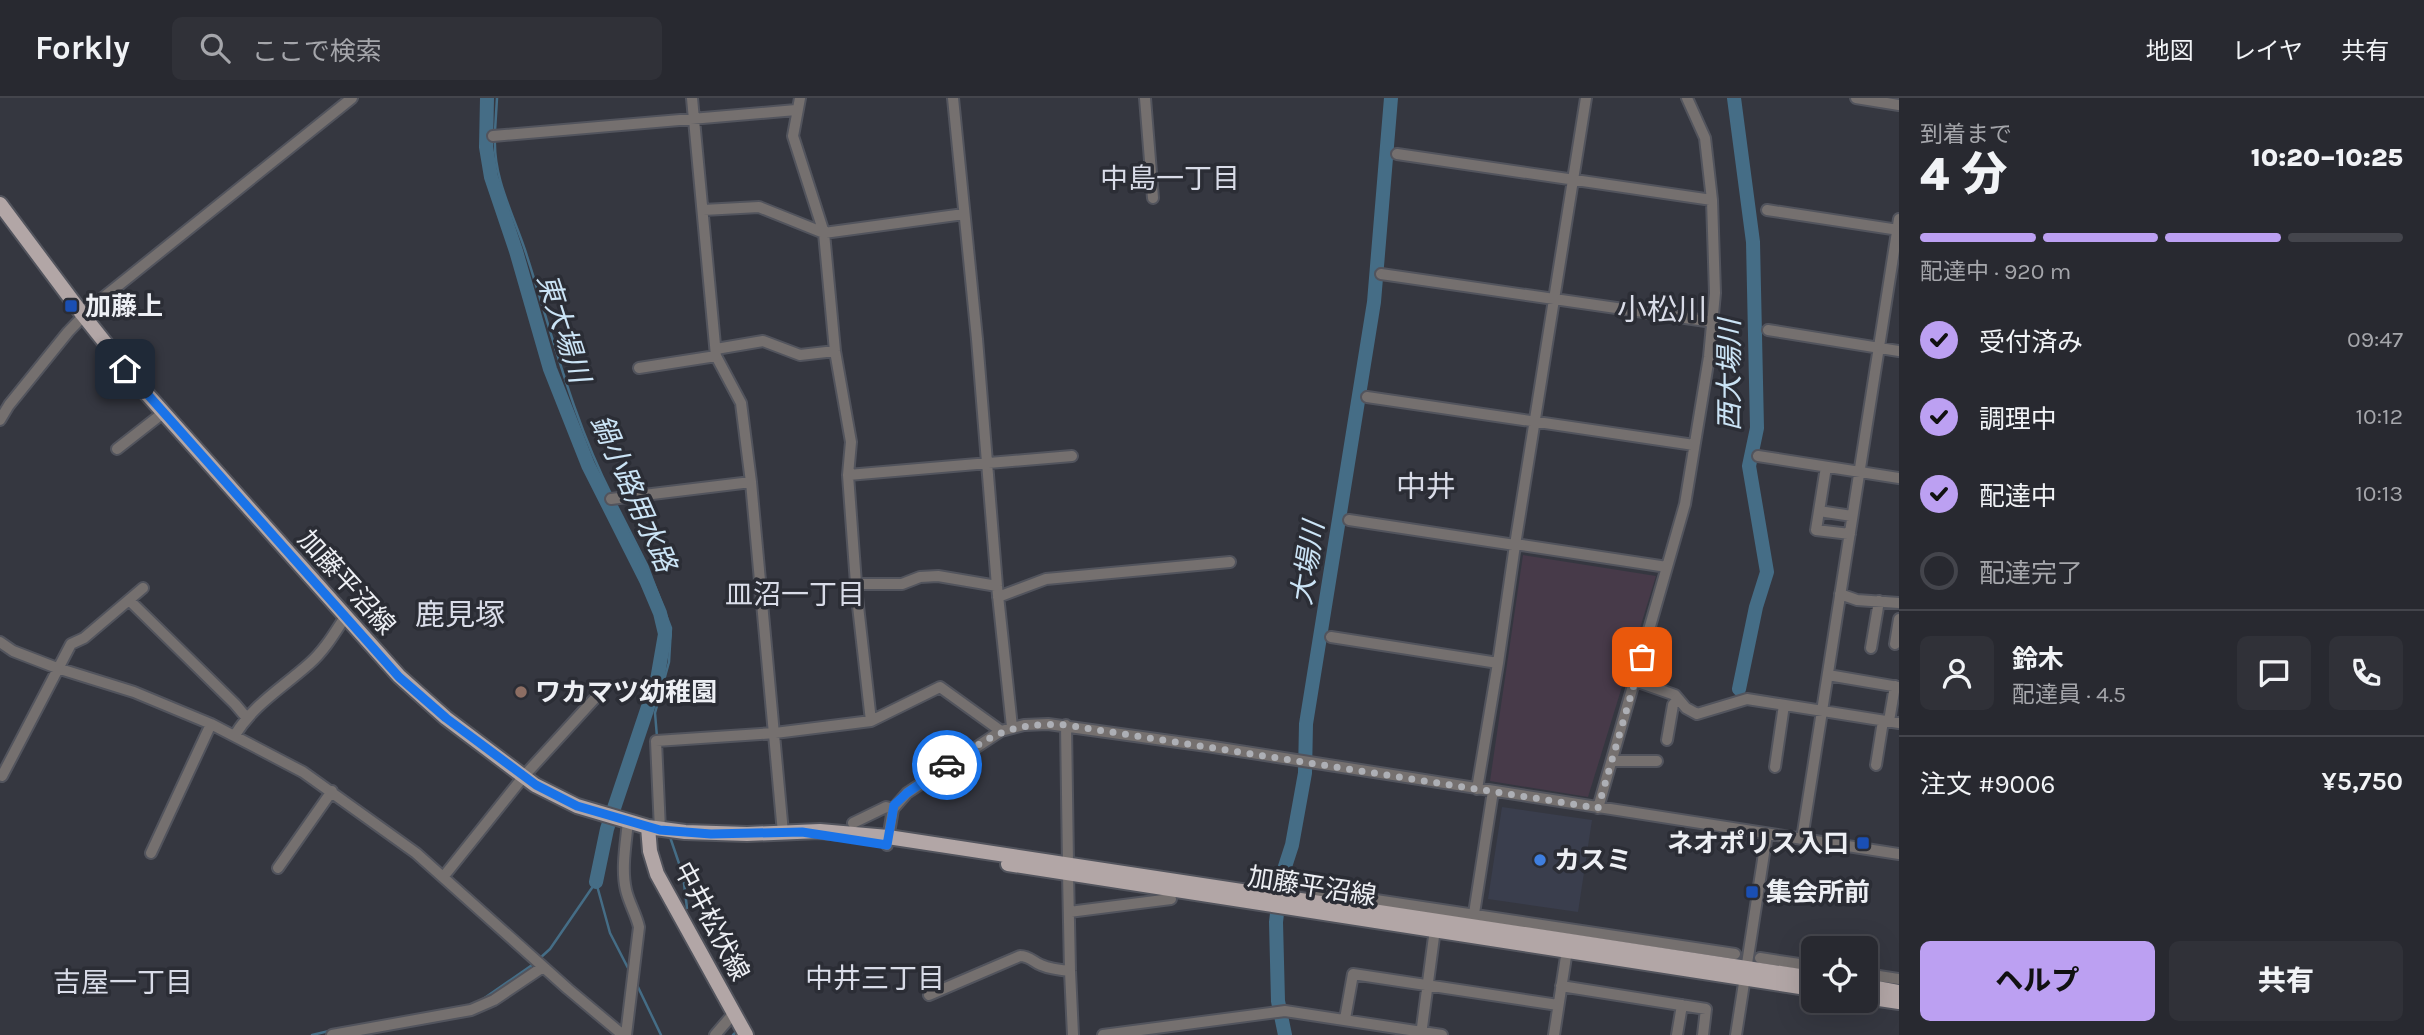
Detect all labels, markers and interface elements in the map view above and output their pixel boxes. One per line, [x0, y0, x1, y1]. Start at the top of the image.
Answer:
search box [172, 17, 662, 80]
text: Forkly [35, 29, 130, 67]
icon: search [196, 29, 234, 67]
text: ここで検索 [252, 36, 382, 67]
text: 地図 [2146, 37, 2194, 65]
text: レイヤ [2232, 37, 2303, 65]
text: 共有 [2341, 37, 2389, 65]
text: 到着まで [1920, 121, 2012, 148]
text: 10:20–10:25 [2251, 142, 2403, 173]
text: 4 分 [1920, 148, 2008, 202]
district label: 中島一丁目 [1100, 162, 1240, 195]
text: 配達中 · 920 m [1920, 258, 2071, 285]
water label: 東大場川 [531, 270, 597, 389]
place label: 加藤上 [85, 291, 163, 322]
district label: 小松川 [1617, 292, 1707, 328]
marker: 加藤上 [63, 298, 79, 314]
water label: 西大場川 [1713, 316, 1746, 431]
icon: check [1920, 321, 1958, 359]
text: 09:47 [2347, 326, 2403, 353]
text: 受付済み [1979, 327, 2083, 358]
pin [95, 339, 155, 399]
icon: home [106, 350, 144, 388]
icon: check [1920, 398, 1958, 436]
text: 10:12 [2356, 403, 2403, 430]
text: 調理中 [1979, 404, 2057, 435]
water label: 鍋小路用水路 [584, 410, 684, 578]
district label: 中井 [1396, 469, 1456, 505]
icon: check [1920, 475, 1958, 513]
text: 10:13 [2355, 480, 2403, 507]
text: 配達中 [1979, 481, 2057, 512]
water label: 大場川 [1285, 516, 1331, 607]
street label: 加藤平沼線 [292, 524, 402, 641]
text: 配達完了 [1979, 558, 2083, 589]
district label: 皿沼一丁目 [725, 578, 865, 611]
district label: 鹿見塚 [415, 597, 505, 633]
pin [1612, 627, 1672, 687]
button: person [1920, 636, 1994, 710]
button: chat [2237, 636, 2311, 710]
button: phone [2329, 636, 2403, 710]
icon: bag [1623, 638, 1661, 676]
text: 鈴木 [2012, 644, 2064, 675]
place label: ワカマツ幼稚園 [535, 677, 717, 708]
text: 配達員 · 4.5 [2012, 681, 2126, 708]
marker: ワカマツ幼稚園 [513, 684, 529, 700]
courier [912, 730, 982, 800]
icon: car [928, 746, 966, 784]
text: ¥5,750 [2322, 766, 2403, 797]
text: 注文 #9006 [1920, 769, 2055, 800]
place label: ネオポリス入口 [1667, 828, 1849, 859]
marker: ネオポリス入口 [1855, 835, 1871, 851]
place label: カスミ [1554, 845, 1632, 876]
marker: カスミ [1532, 852, 1548, 868]
street label: 中井松伏線 [667, 857, 756, 986]
street label: 加藤平沼線 [1245, 861, 1379, 912]
place label: 集会所前 [1766, 877, 1870, 908]
marker: 集会所前 [1744, 884, 1760, 900]
map controls [1801, 936, 1878, 1013]
button: locate [1801, 936, 1878, 1013]
button: ヘルプ [1920, 941, 2155, 1021]
button: 共有 [2169, 941, 2403, 1021]
district label: 中井三丁目 [805, 962, 945, 995]
district label: 吉屋一丁目 [53, 966, 193, 999]

